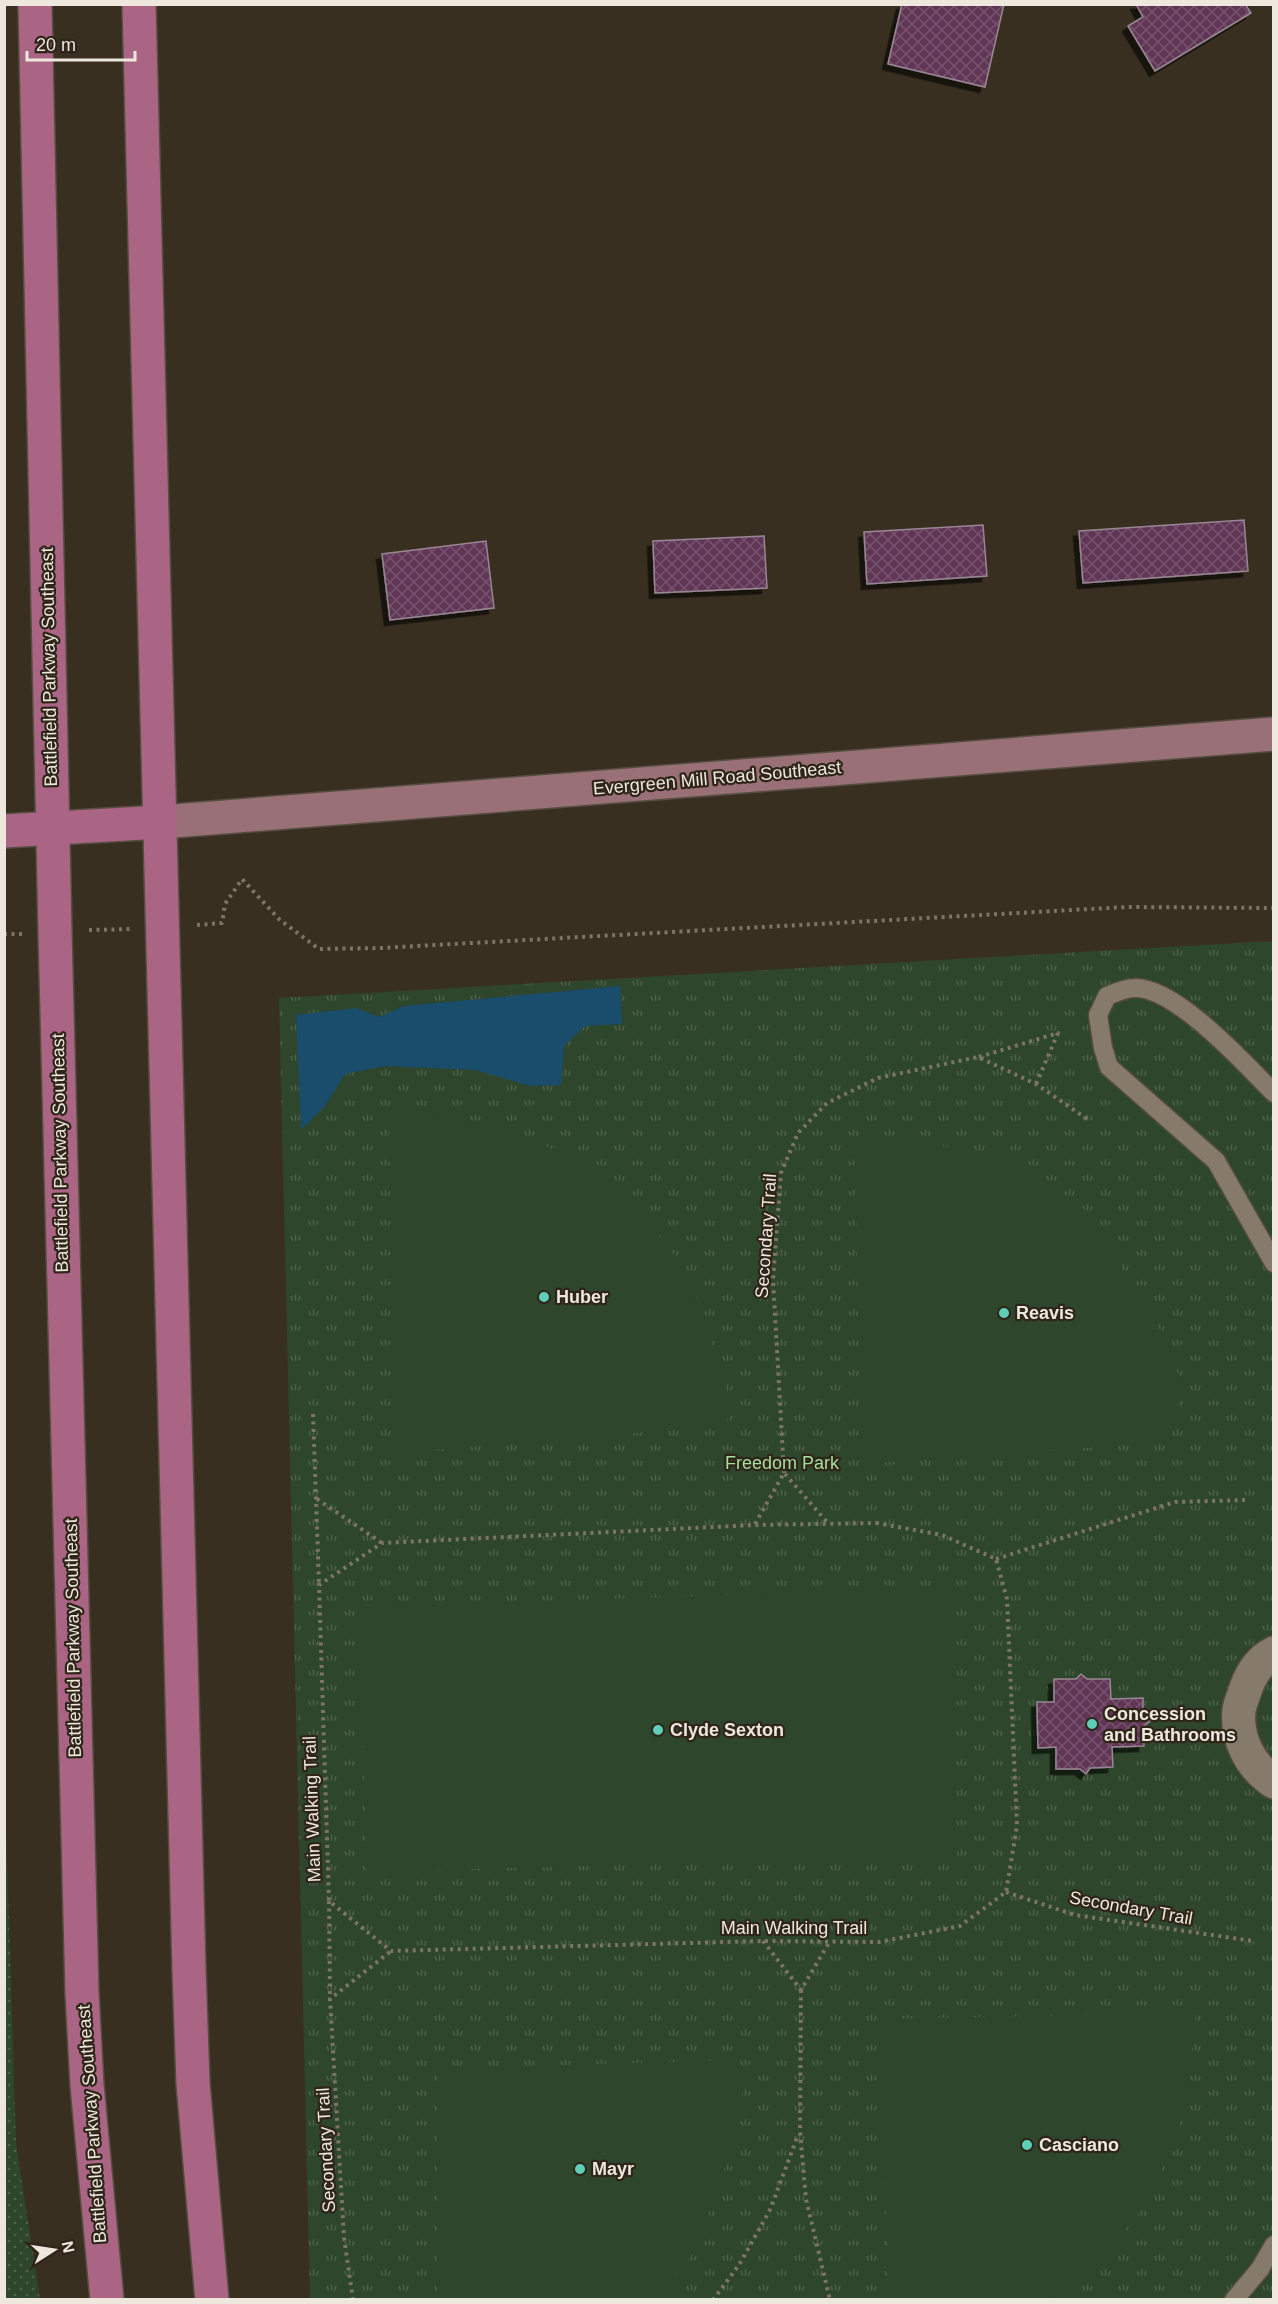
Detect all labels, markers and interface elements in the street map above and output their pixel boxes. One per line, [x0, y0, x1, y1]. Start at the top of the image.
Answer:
scale bar [27, 24, 135, 62]
text: 20 m [36, 35, 76, 55]
street label: Battlefield Parkway Southeast [37, 547, 61, 787]
street label: Evergreen Mill Road Southeast [592, 757, 842, 799]
street label: Battlefield Parkway Southeast [48, 1033, 72, 1273]
street label: Secondary Trail [752, 1173, 780, 1299]
place label: Huber [556, 1287, 608, 1307]
marker: Huber [537, 1290, 551, 1304]
place label: Reavis [1016, 1303, 1074, 1323]
marker: Reavis [997, 1306, 1011, 1320]
park label: Freedom Park [725, 1453, 840, 1473]
street label: Battlefield Parkway Southeast [61, 1518, 85, 1758]
place label: Concession and Bathrooms [1104, 1704, 1236, 1745]
marker: Concession and Bathrooms [1085, 1717, 1099, 1731]
place label: Clyde Sexton [670, 1720, 784, 1740]
marker: Clyde Sexton [651, 1723, 665, 1737]
street label: Main Walking Trail [299, 1736, 325, 1882]
street label: Secondary Trail [1068, 1887, 1194, 1929]
street label: Main Walking Trail [721, 1918, 867, 1938]
street label: Battlefield Parkway Southeast [74, 2004, 110, 2244]
street label: Secondary Trail [313, 2087, 339, 2213]
place label: Casciano [1039, 2135, 1119, 2155]
marker: Casciano [1020, 2138, 1034, 2152]
place label: Mayr [592, 2159, 634, 2179]
marker: Mayr [573, 2162, 587, 2176]
north arrow [24, 2220, 84, 2280]
text: N [59, 2240, 78, 2254]

